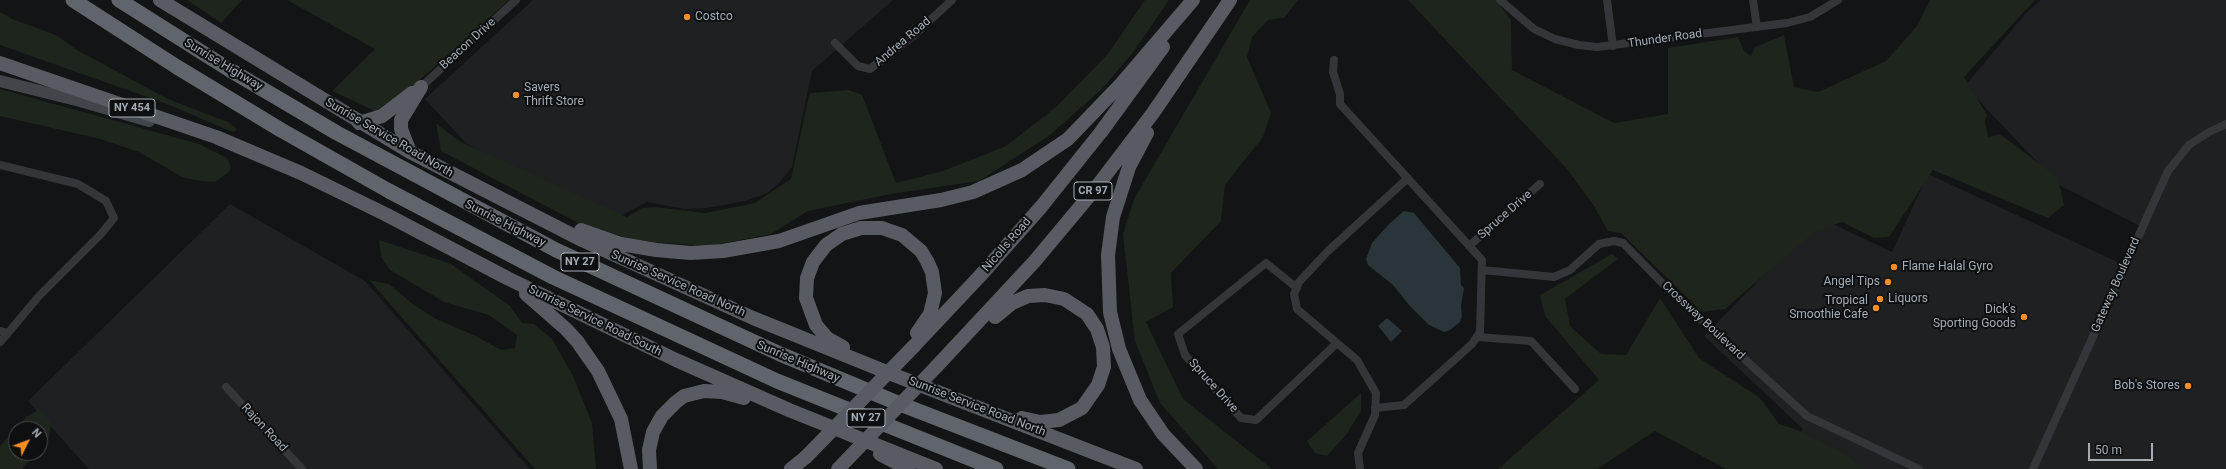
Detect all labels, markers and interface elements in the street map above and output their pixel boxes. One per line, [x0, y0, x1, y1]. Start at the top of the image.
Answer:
place label: Costco [695, 10, 733, 24]
marker: Costco [682, 12, 692, 22]
street label: Andrea Road [872, 14, 934, 70]
street label: Beacon Drive [437, 15, 499, 73]
street label: Thunder Road [1627, 27, 1703, 51]
street label: Sunrise Highway [181, 36, 265, 94]
place label: Savers Thrift Store [524, 81, 584, 109]
marker: Savers Thrift Store [511, 90, 521, 100]
street label: Sunrise Service Road North [322, 95, 456, 181]
road number: NY 454 [109, 99, 155, 117]
road number: CR 97 [1074, 182, 1112, 200]
street label: Spruce Drive [1475, 188, 1535, 242]
street label: Sunrise Highway [462, 197, 548, 251]
street label: Nicolls Road [980, 215, 1034, 275]
street label: Gateway Boulevard [2089, 235, 2143, 335]
street label: Sunrise Service Road North [609, 248, 747, 320]
road number: NY 27 [561, 253, 599, 271]
place label: Flame Halal Gyro [1902, 260, 1993, 274]
marker: Flame Halal Gyro [1889, 262, 1899, 272]
place label: Angel Tips [1824, 275, 1880, 289]
marker: Angel Tips [1883, 277, 1893, 287]
street label: Crossway Boulevard [1659, 279, 1747, 363]
street label: Sunrise Service Road South [526, 282, 664, 360]
place label: Liquors [1888, 292, 1928, 306]
place label: Tropical Smoothie Cafe [1789, 294, 1868, 322]
marker: Liquors [1875, 294, 1885, 304]
marker: Tropical Smoothie Cafe [1871, 303, 1881, 313]
place label: Dick's Sporting Goods [1933, 303, 2016, 331]
marker: Dick's Sporting Goods [2019, 312, 2029, 322]
street label: Sunrise Highway [754, 338, 842, 386]
street label: Spruce Drive [1185, 356, 1241, 416]
street label: Sunrise Service Road North [906, 374, 1048, 440]
place label: Bob's Stores [2114, 379, 2180, 393]
marker: Bob's Stores [2183, 381, 2193, 391]
street label: Rajon Road [238, 401, 290, 455]
road number: NY 27 [847, 409, 885, 427]
north arrow [8, 421, 48, 461]
text: N [29, 426, 44, 441]
scale bar [2090, 435, 2155, 461]
text: 50 m [2095, 443, 2122, 457]

